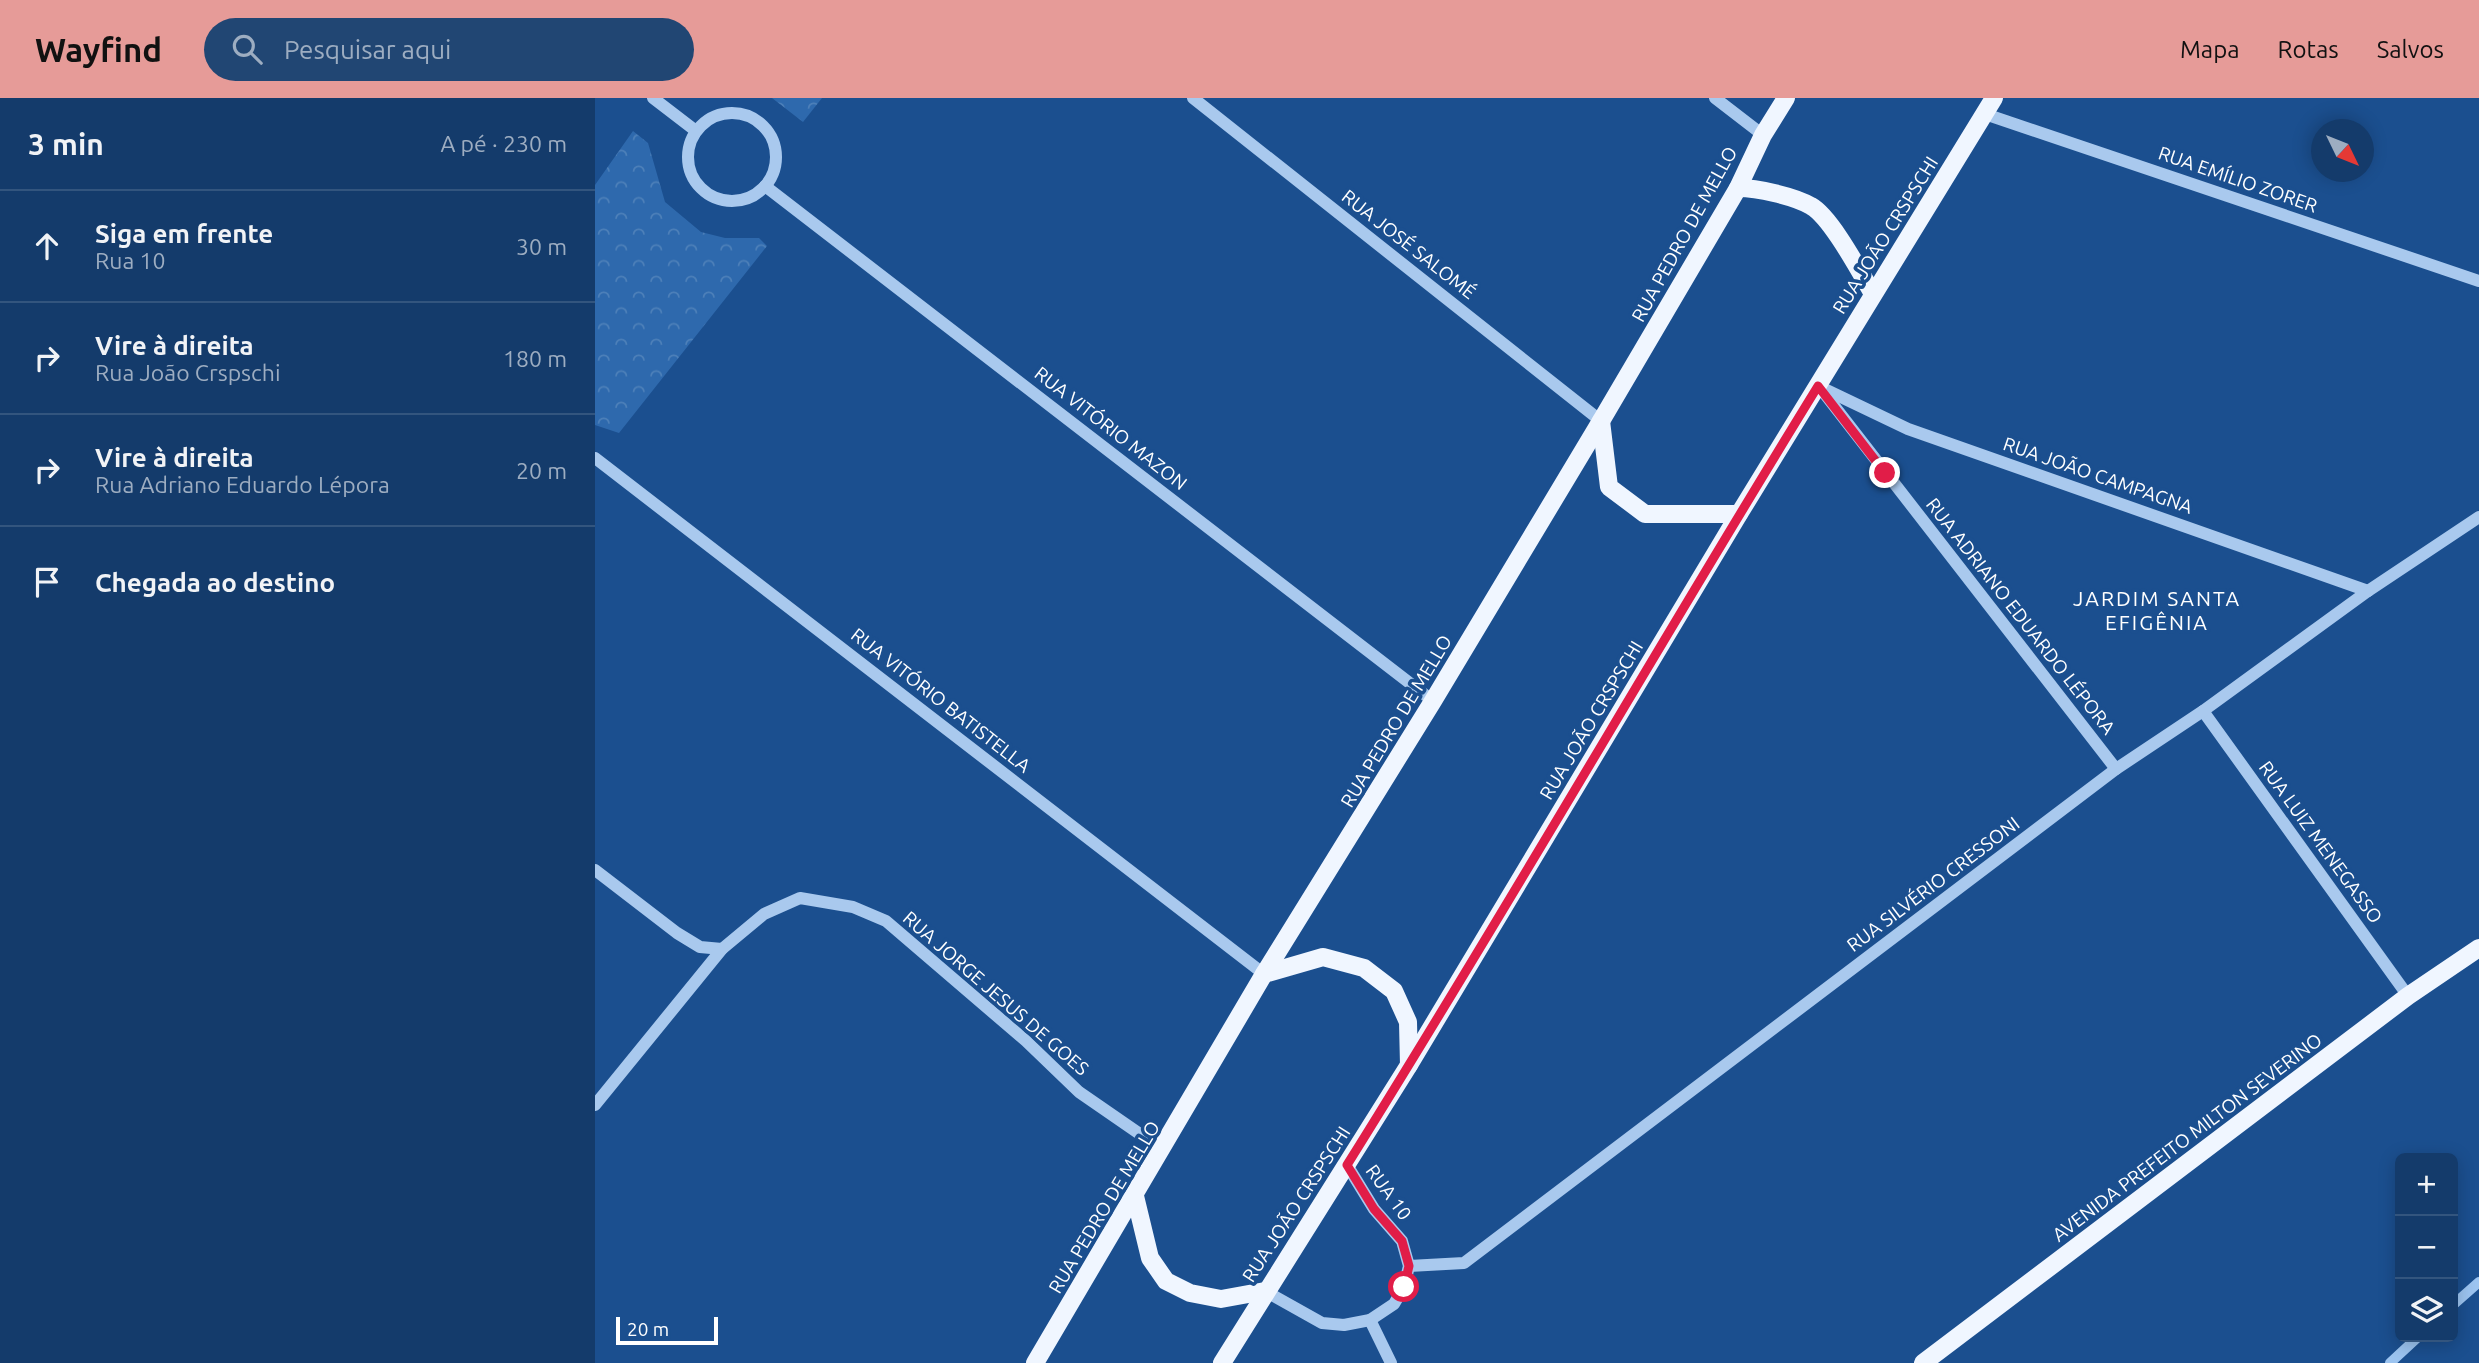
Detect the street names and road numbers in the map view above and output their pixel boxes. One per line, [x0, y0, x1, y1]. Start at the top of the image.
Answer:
street label: RUA EMÍLIO ZORER [2156, 141, 2321, 217]
street label: RUA PEDRO DE MELLO [1627, 143, 1741, 325]
street label: RUA JOÃO CRSPSCHI [1828, 152, 1942, 318]
street label: RUA JOSÉ SALOMÉ [1338, 185, 1480, 303]
street label: RUA VITÓRIO MAZON [1030, 362, 1192, 494]
street label: RUA JOÃO CAMPAGNA [2000, 432, 2196, 518]
street label: RUA ADRIANO EDUARDO LÉPORA [1922, 493, 2121, 739]
street label: RUA VITÓRIO BATISTELLA [847, 623, 1035, 777]
street label: RUA PEDRO DE MELLO [1336, 631, 1456, 811]
street label: RUA JOÃO CRSPSCHI [1535, 637, 1647, 803]
street label: RUA LUIZ MENEGASSO [2255, 757, 2387, 927]
street label: RUA SILVÉRIO CRESSONI [1842, 812, 2024, 956]
street label: RUA JORGE JESUS DE GOES [899, 906, 1093, 1080]
street label: AVENIDA PREFEITO MILTON SEVERINO [2048, 1028, 2326, 1246]
street label: RUA PEDRO DE MELLO [1044, 1117, 1164, 1297]
street label: RUA JOÃO CRSPSCHI [1237, 1122, 1355, 1286]
street label: RUA 10 [1362, 1160, 1416, 1224]

